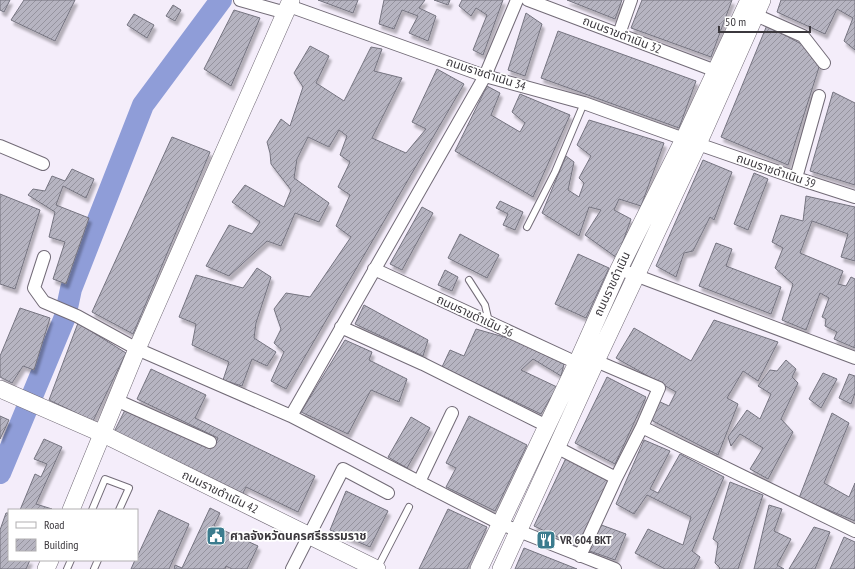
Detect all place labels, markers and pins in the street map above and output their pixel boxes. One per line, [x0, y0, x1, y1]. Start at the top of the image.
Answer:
public building icon: ศาลจังหวัดนครศรีธรรมราช [205, 525, 227, 547]
place label: ศาลจังหวัดนครศรีธรรมราช [230, 528, 366, 543]
restaurant icon: VR 604 BKT [535, 529, 557, 551]
place label: VR 604 BKT [559, 532, 612, 547]

